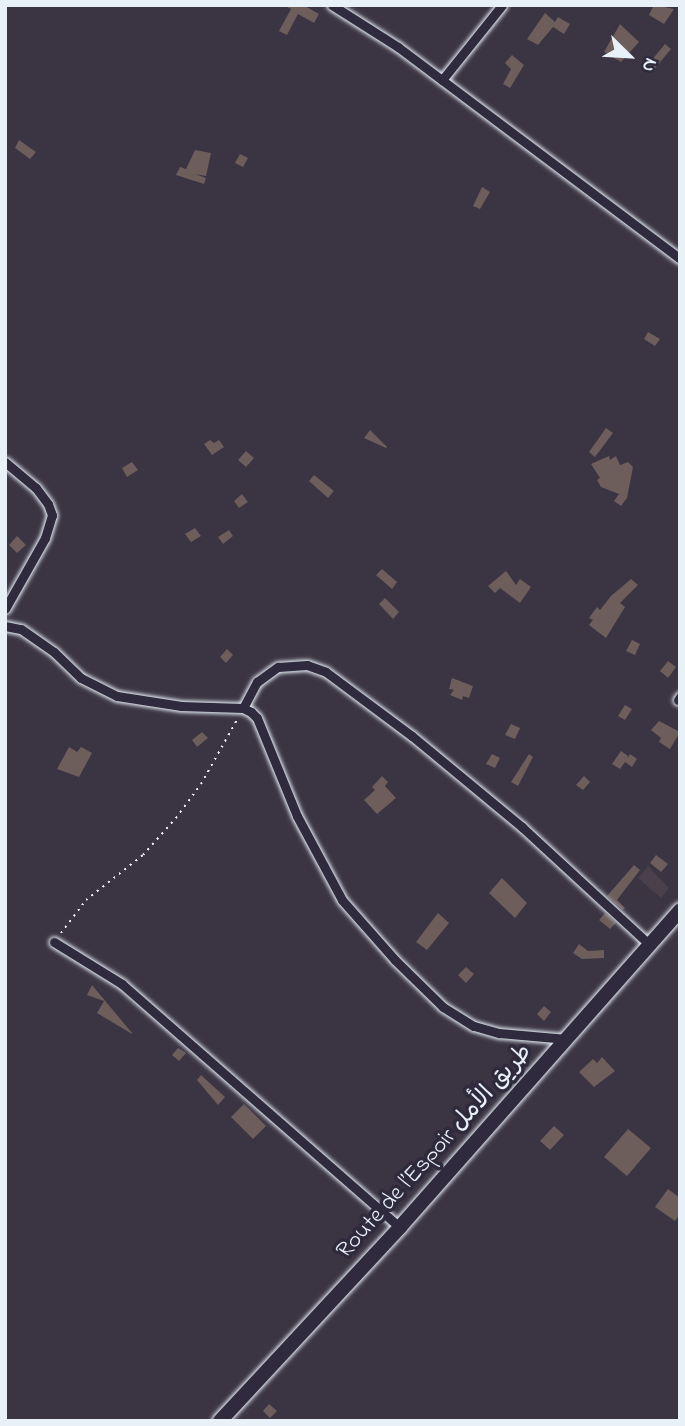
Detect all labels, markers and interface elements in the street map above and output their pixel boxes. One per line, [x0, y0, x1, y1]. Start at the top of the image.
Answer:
north arrow [594, 21, 664, 91]
text: N [634, 53, 664, 76]
street label: Route de l’Espoir طريق الأمل [331, 1039, 539, 1265]

